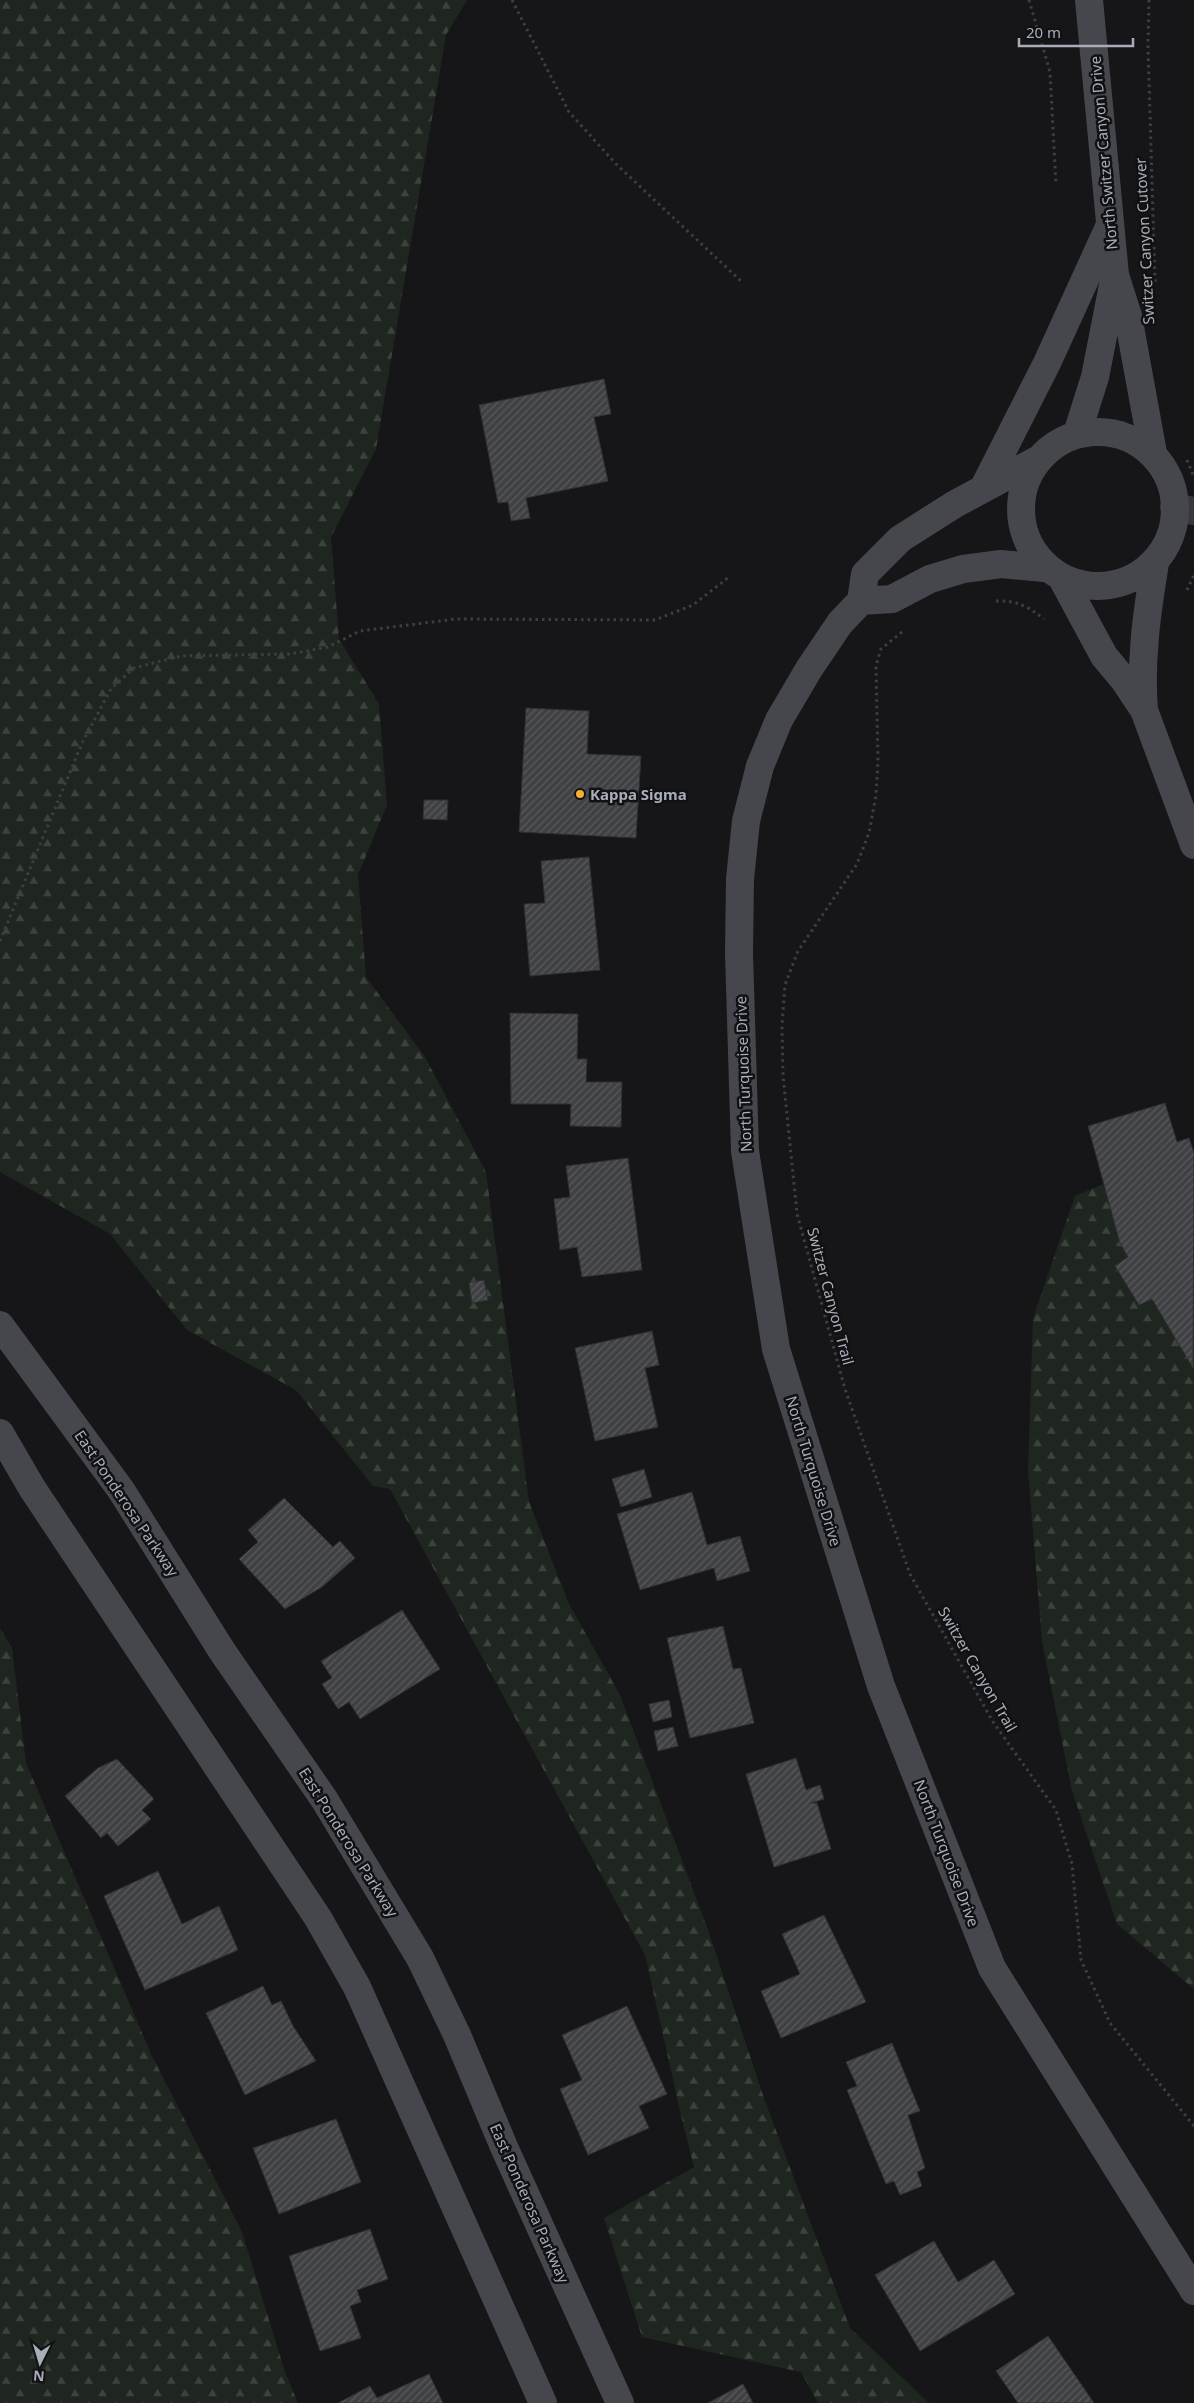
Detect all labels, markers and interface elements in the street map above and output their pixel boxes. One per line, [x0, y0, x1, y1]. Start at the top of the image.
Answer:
scale bar [1019, 15, 1133, 47]
text: 20 m [1026, 22, 1061, 42]
street label: North Switzer Canyon Drive [1085, 55, 1121, 251]
street label: Switzer Canyon Cutover [1130, 157, 1158, 325]
place label: Kappa Sigma [590, 784, 687, 804]
marker: Kappa Sigma [574, 788, 586, 800]
street label: North Turquoise Drive [730, 996, 756, 1152]
street label: Switzer Canyon Trail [803, 1225, 859, 1367]
street label: North Turquoise Drive [782, 1393, 846, 1549]
street label: East Ponderosa Parkway [71, 1426, 184, 1580]
street label: Switzer Canyon Trail [934, 1603, 1022, 1735]
street label: East Ponderosa Parkway [295, 1764, 403, 1921]
street label: North Turquoise Drive [910, 1777, 984, 1929]
street label: East Ponderosa Parkway [486, 2120, 574, 2286]
north arrow [15, 2338, 65, 2388]
text: N [32, 2366, 45, 2386]

